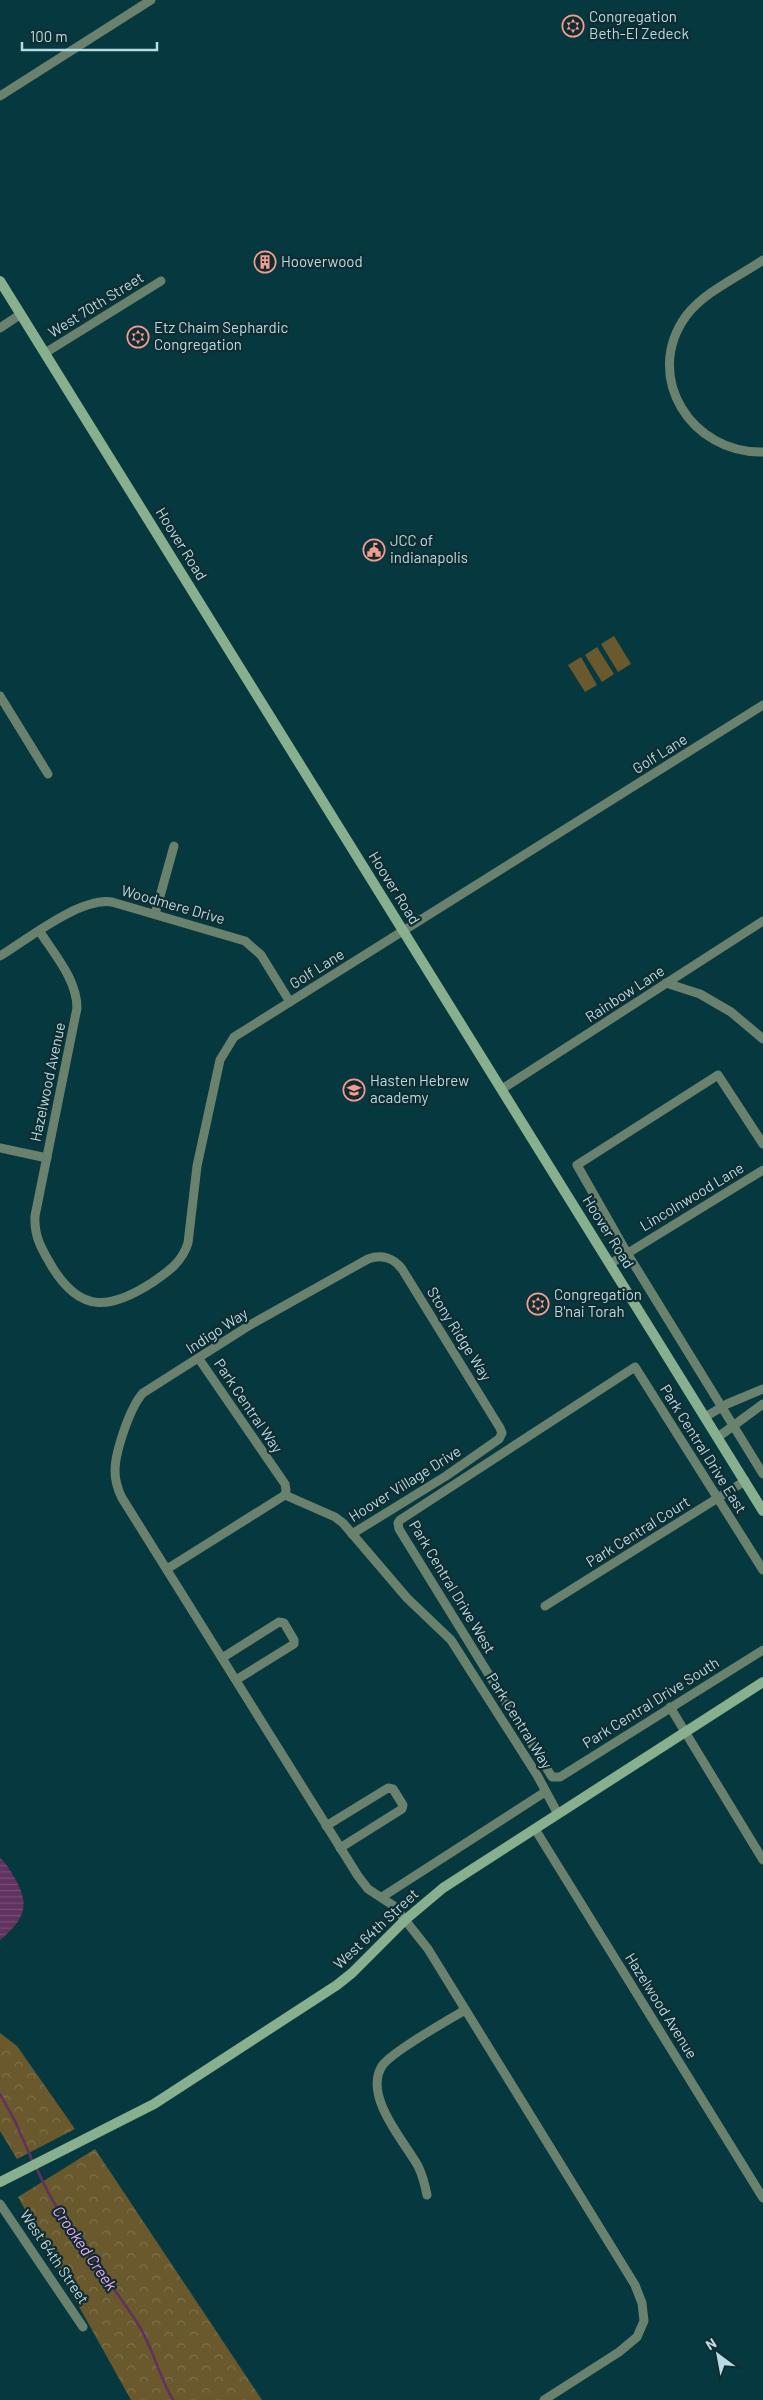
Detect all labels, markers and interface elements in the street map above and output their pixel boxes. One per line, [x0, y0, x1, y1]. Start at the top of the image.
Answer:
place label: Congregation Beth-El Zedeck [589, 7, 689, 42]
synagogue icon: Congregation Beth-El Zedeck [561, 14, 585, 38]
scale bar [22, 20, 158, 52]
text: 100 m [30, 27, 68, 45]
building icon: Hooverwood [253, 250, 277, 274]
place label: Hooverwood [281, 252, 363, 270]
street label: West 70th Street [44, 268, 146, 341]
place label: Etz Chaim Sephardic Congregation [154, 318, 288, 353]
synagogue icon: Etz Chaim Sephardic Congregation [126, 325, 150, 349]
street label: Hoover Road [152, 504, 211, 583]
place label: JCC of indianapolis [390, 531, 468, 566]
public building icon: JCC of indianapolis [362, 538, 386, 562]
street label: Golf Lane [629, 729, 690, 777]
street label: Hoover Road [365, 848, 424, 927]
street label: Woodmere Drive [119, 881, 227, 927]
street label: Golf Lane [286, 944, 347, 992]
street label: Rainbow Lane [582, 961, 667, 1025]
street label: Hazelwood Avenue [26, 1021, 68, 1143]
place label: Hasten Hebrew academy [370, 1071, 469, 1106]
school or university icon: Hasten Hebrew academy [342, 1078, 366, 1102]
street label: Lincolnwood Lane [636, 1158, 747, 1234]
street label: Hoover Road [579, 1192, 638, 1271]
street label: Stony Ridge Way [424, 1283, 496, 1384]
place label: Congregation B'nai Torah [554, 1285, 642, 1320]
synagogue icon: Congregation B'nai Torah [526, 1292, 550, 1316]
street label: Indigo Way [182, 1304, 251, 1357]
street label: Park Central Way [211, 1355, 287, 1456]
street label: Park Central Drive East [657, 1381, 751, 1516]
street label: Hoover Village Drive [345, 1441, 464, 1525]
street label: Park Central Court [582, 1492, 693, 1570]
street label: Park Central Drive West [406, 1517, 500, 1656]
street label: Park Central Drive South [579, 1653, 722, 1752]
street label: Park Central Way [483, 1669, 557, 1772]
street label: West 64th Street [329, 1884, 421, 1972]
street label: Hazelwood Avenue [622, 1949, 702, 2062]
water label: Crooked Creek [49, 2202, 122, 2294]
street label: West 64th Street [17, 2206, 93, 2307]
north arrow [693, 2330, 743, 2380]
text: N [702, 2334, 719, 2353]

